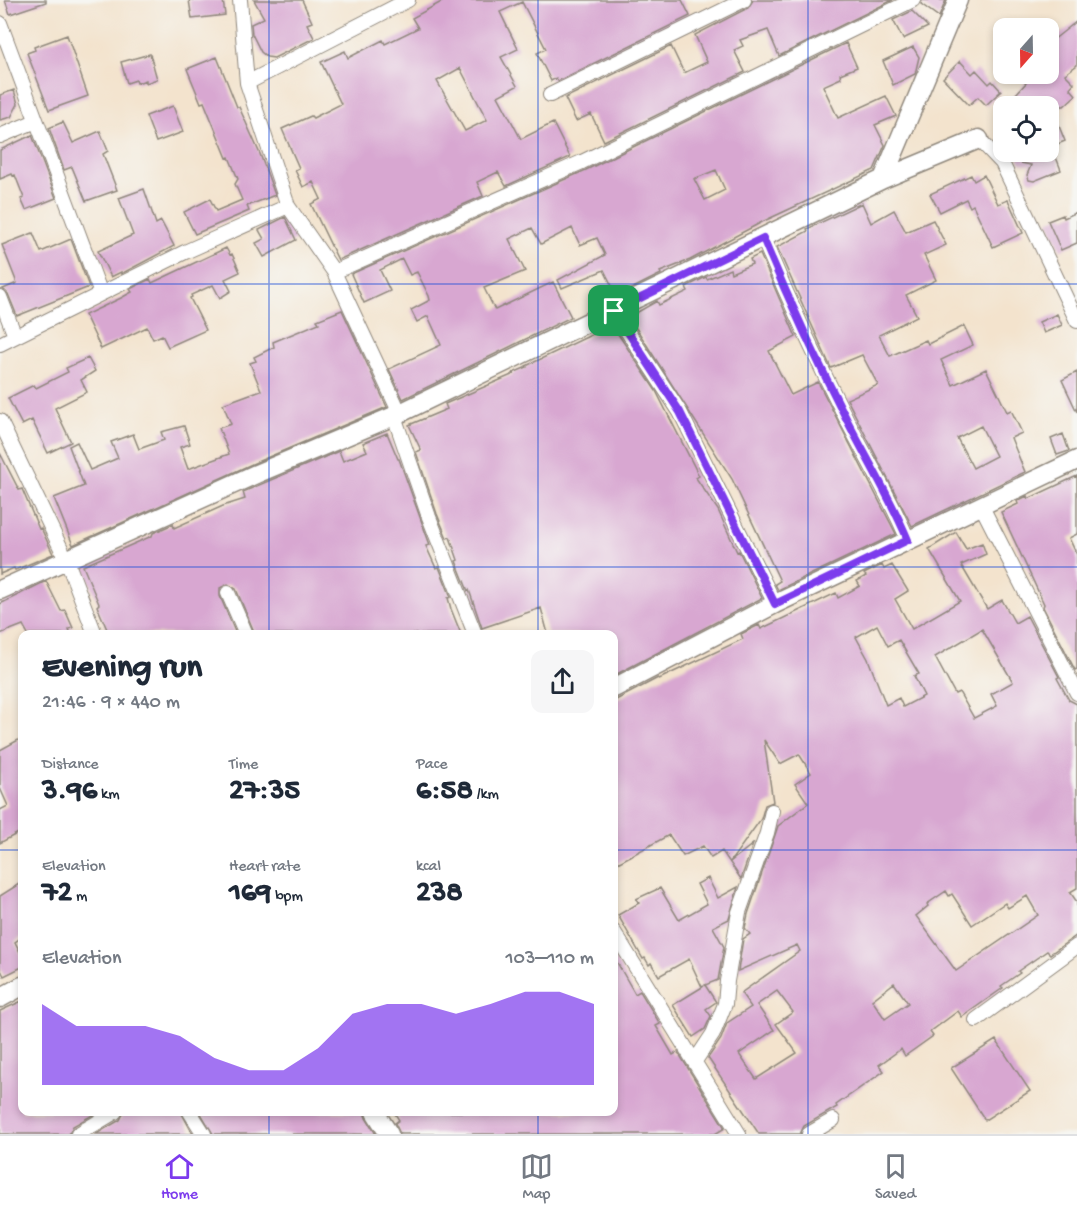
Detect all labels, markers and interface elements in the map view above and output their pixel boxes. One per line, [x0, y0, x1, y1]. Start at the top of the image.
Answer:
north arrow [993, 18, 1059, 84]
map controls [993, 18, 1059, 162]
button: locate [993, 96, 1059, 162]
pin [588, 285, 639, 336]
icon: arrive [597, 294, 630, 327]
text: Evening run [42, 650, 202, 688]
button: share [531, 650, 594, 713]
text: 21:46 · 9 × 440 m [42, 692, 180, 715]
text: Distance [42, 756, 99, 775]
text: Time [229, 756, 258, 775]
text: Pace [416, 756, 447, 775]
text: 3.96 [42, 775, 97, 810]
text: 27:35 [229, 775, 300, 810]
text: 6:58 [416, 775, 473, 810]
text: km [97, 786, 120, 805]
text: /km [473, 786, 499, 805]
text: Elevation [42, 858, 106, 877]
text: Heart rate [229, 858, 301, 877]
text: kcal [416, 858, 441, 877]
text: 72 [42, 877, 72, 912]
text: 169 [229, 877, 271, 912]
text: 238 [416, 877, 463, 912]
text: m [72, 888, 87, 907]
text: bpm [271, 888, 303, 907]
text: Elevation [42, 948, 122, 971]
text: 103–110 m [505, 948, 594, 971]
tab: Home [161, 1150, 198, 1205]
tab: Map [520, 1150, 553, 1205]
tab: Saved [875, 1150, 916, 1205]

